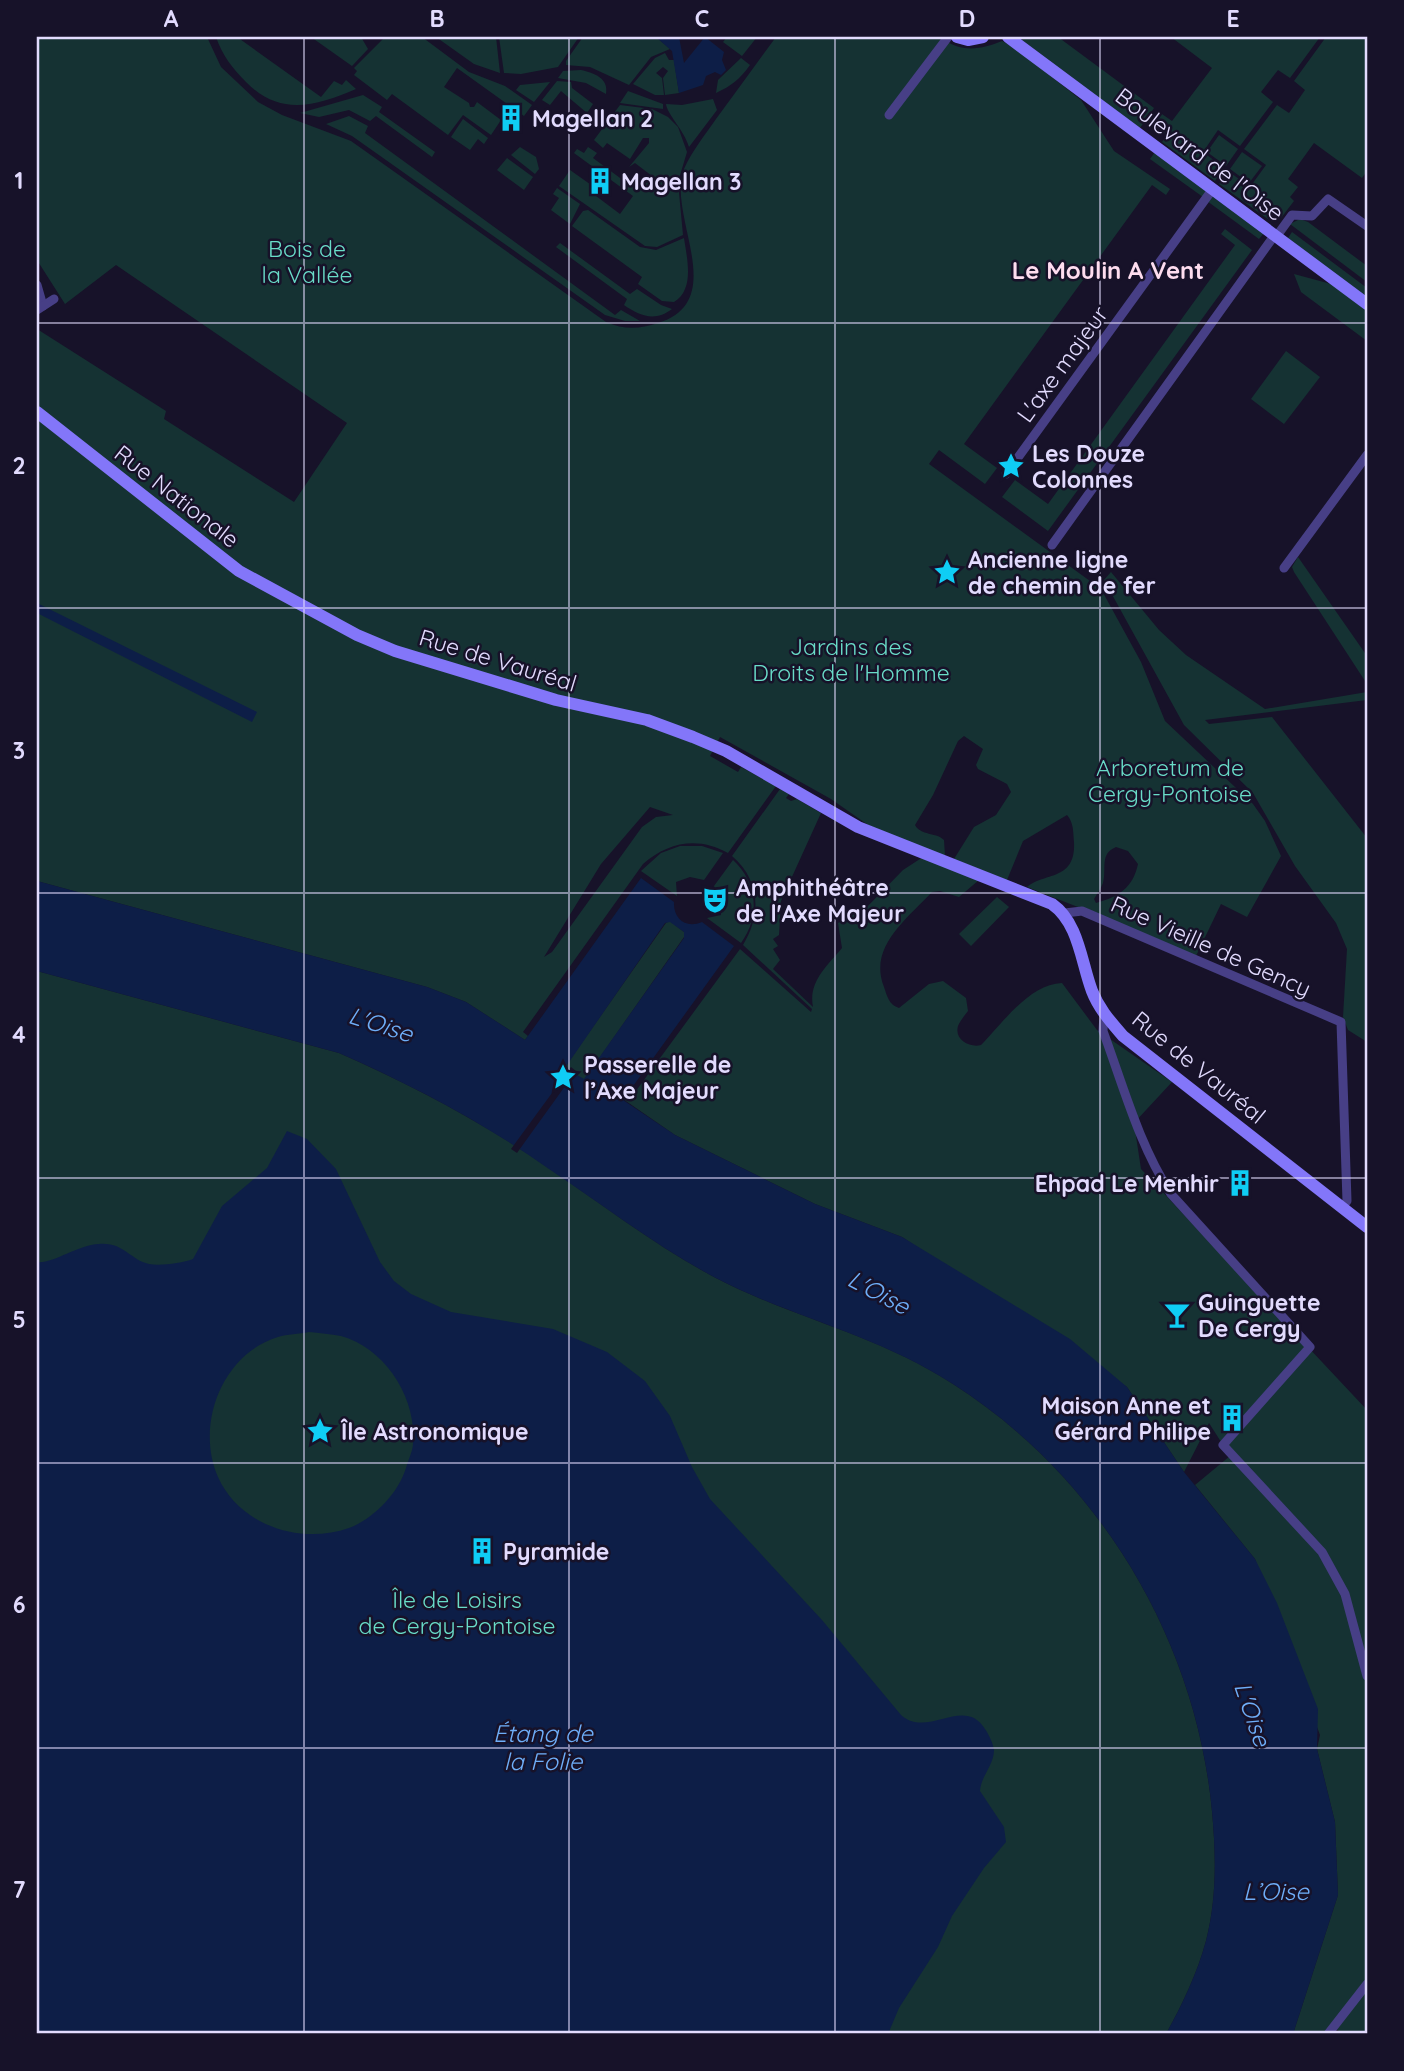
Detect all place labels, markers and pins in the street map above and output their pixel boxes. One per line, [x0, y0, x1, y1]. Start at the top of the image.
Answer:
building icon: Magellan 2 [496, 103, 526, 133]
place label: Magellan 2 [532, 104, 653, 133]
building icon: Magellan 3 [585, 166, 615, 196]
place label: Magellan 3 [621, 167, 741, 196]
place label: Les Douze Colonnes [1032, 439, 1145, 494]
place icon: Les Douze Colonnes [996, 451, 1026, 481]
place label: Ancienne ligne de chemin de fer [968, 545, 1156, 600]
place icon: Ancienne ligne de chemin de fer [932, 557, 962, 587]
place label: Amphithéâtre de l'Axe Majeur [736, 873, 904, 928]
theatre icon: Amphithéâtre de l'Axe Majeur [700, 885, 730, 915]
place label: Passerelle de l’Axe Majeur [584, 1050, 731, 1105]
place icon: Passerelle de l’Axe Majeur [548, 1062, 578, 1092]
building icon: Ehpad Le Menhir [1225, 1168, 1255, 1198]
place label: Ehpad Le Menhir [1035, 1169, 1219, 1198]
place label: Guinguette De Cergy [1198, 1288, 1320, 1343]
bar icon: Guinguette De Cergy [1162, 1300, 1192, 1330]
place label: Maison Anne et Gérard Philipe [1042, 1391, 1211, 1446]
building icon: Maison Anne et Gérard Philipe [1217, 1403, 1247, 1433]
place icon: Île Astronomique [305, 1416, 335, 1446]
place label: Île Astronomique [340, 1417, 529, 1446]
building icon: Pyramide [467, 1536, 497, 1566]
place label: Pyramide [503, 1537, 609, 1566]

